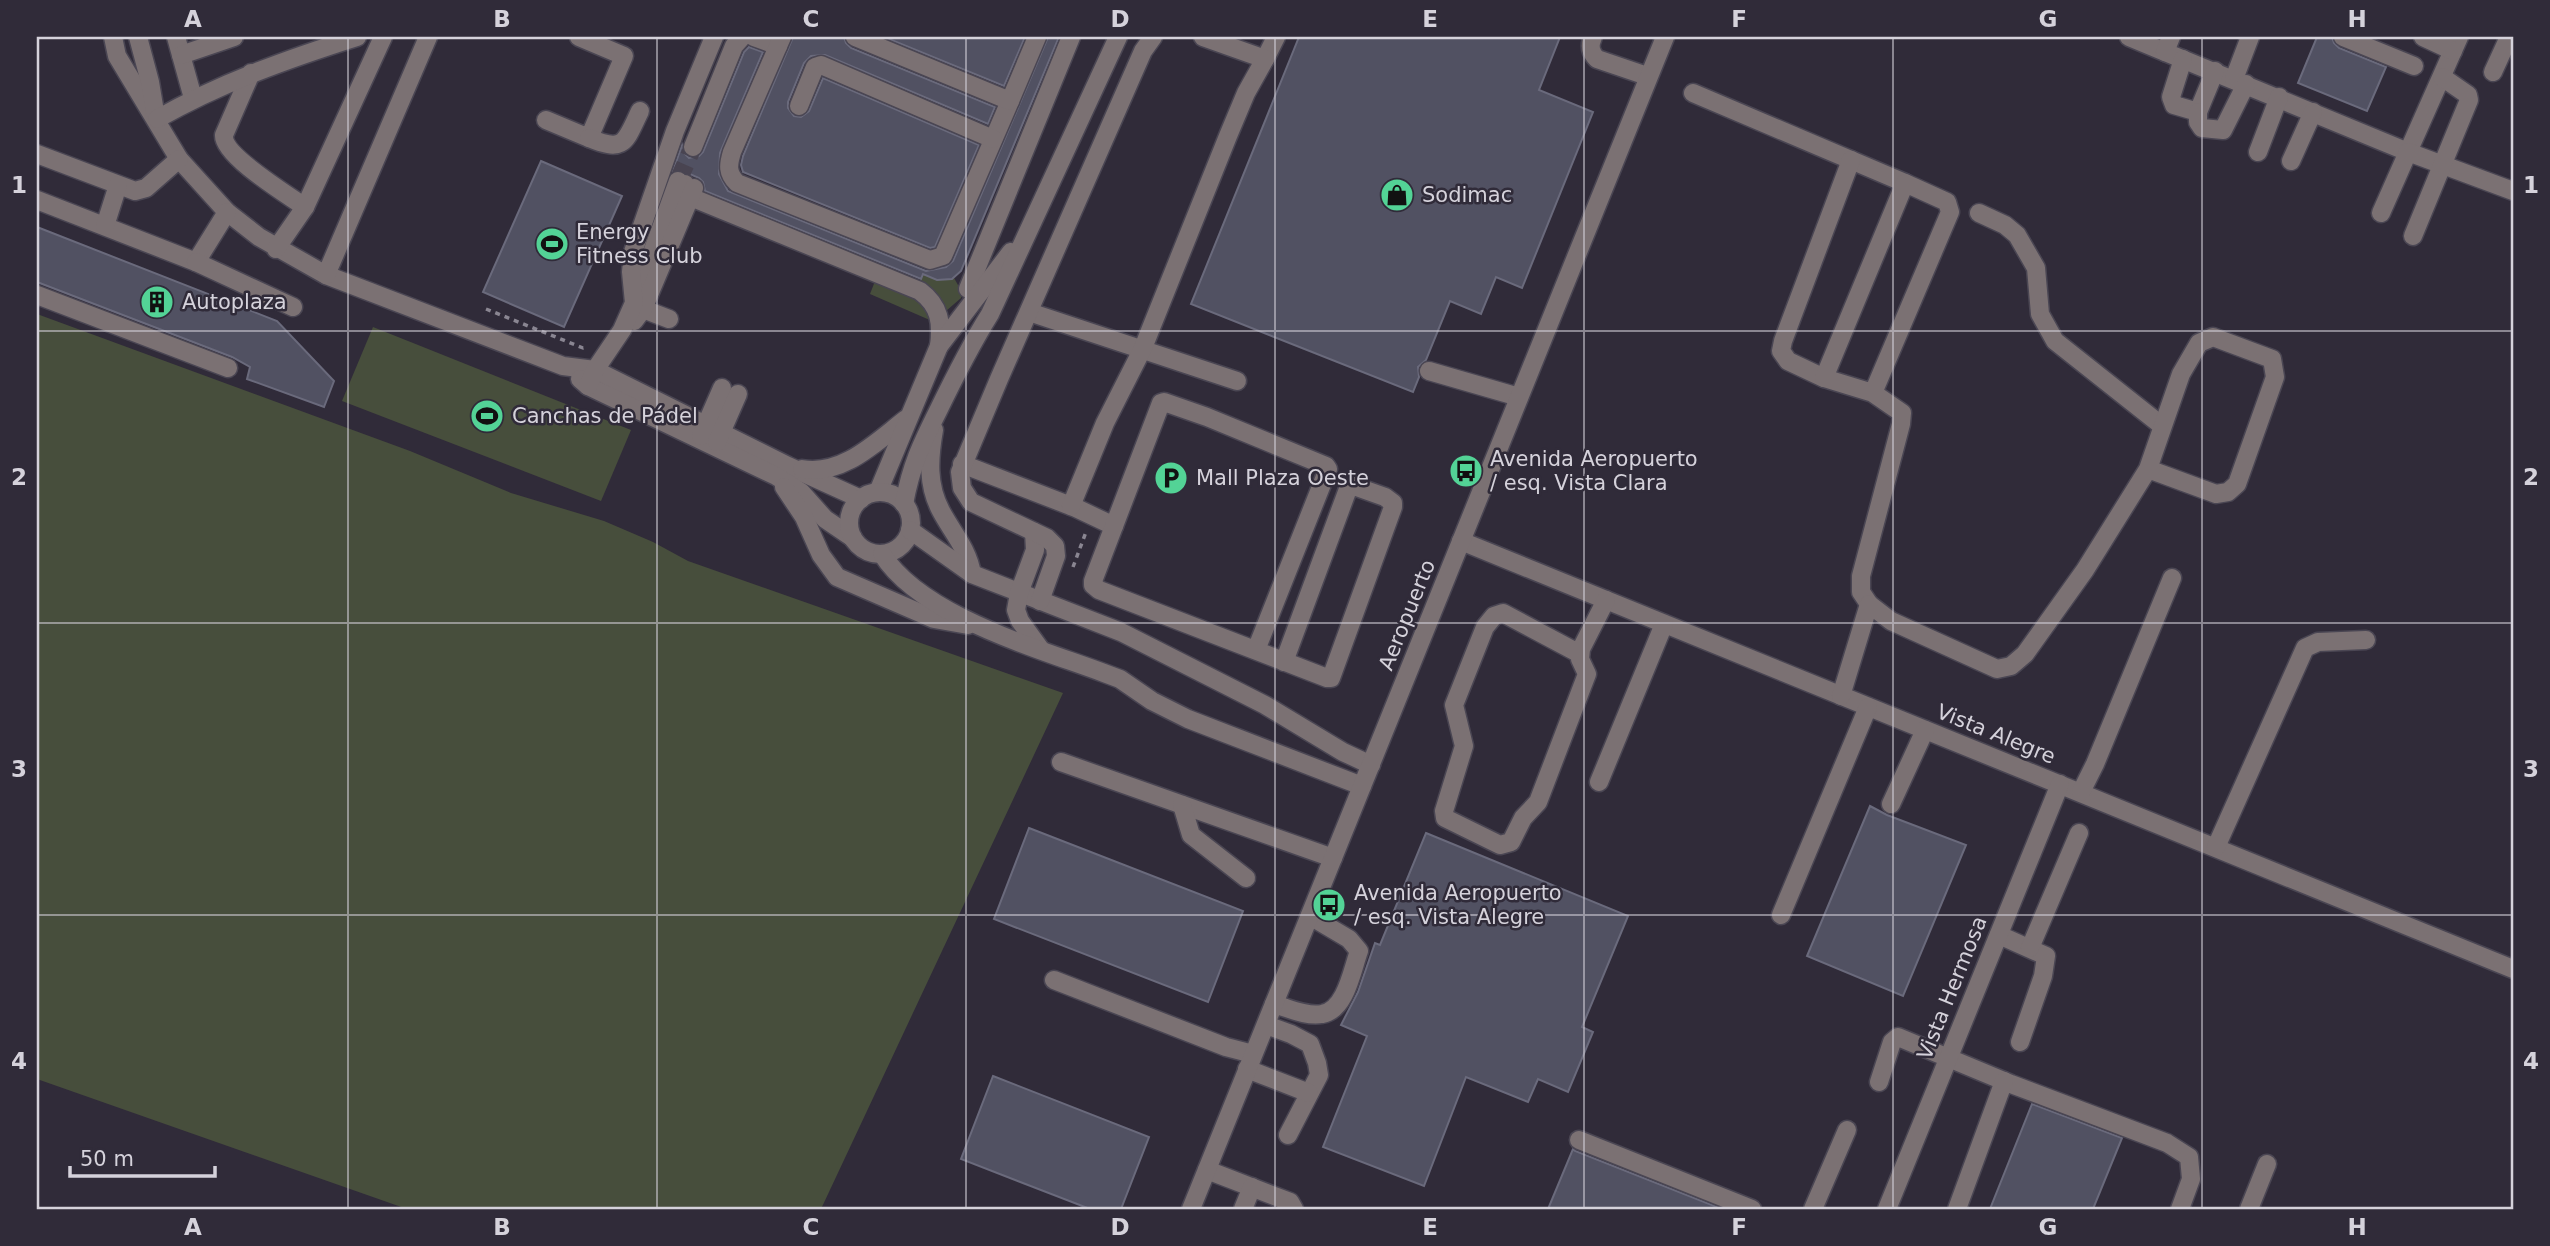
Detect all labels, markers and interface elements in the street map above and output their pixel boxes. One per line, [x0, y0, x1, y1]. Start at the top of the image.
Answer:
text: A [184, 6, 202, 32]
text: B [493, 6, 511, 32]
text: C [803, 6, 819, 32]
text: D [1110, 6, 1130, 32]
text: E [1422, 6, 1438, 32]
text: F [1731, 6, 1747, 32]
text: G [2039, 6, 2057, 32]
text: H [2347, 6, 2367, 32]
text: 1 [11, 172, 27, 198]
text: 1 [2523, 172, 2539, 198]
shop icon: Sodimac [1378, 176, 1416, 214]
place label: Sodimac [1422, 183, 1512, 207]
place label: Energy Fitness Club [576, 220, 703, 268]
sports icon: Energy Fitness Club [533, 225, 571, 263]
building icon: Autoplaza [138, 283, 176, 321]
place label: Autoplaza [182, 290, 287, 314]
sports icon: Canchas de Pádel [468, 397, 506, 435]
place label: Canchas de Pádel [512, 404, 698, 428]
place label: Avenida Aeropuerto / esq. Vista Clara [1490, 447, 1698, 495]
bus stop icon: Avenida Aeropuerto / esq. Vista Clara [1447, 452, 1485, 490]
parking icon: Mall Plaza Oeste [1152, 459, 1190, 497]
text: 2 [11, 464, 27, 490]
text: 2 [2523, 464, 2539, 490]
place label: Mall Plaza Oeste [1196, 466, 1369, 490]
street label: Aeropuerto [1374, 556, 1440, 674]
street label: Vista Alegre [1933, 699, 2059, 769]
text: 3 [11, 756, 27, 782]
text: 3 [2523, 756, 2539, 782]
place label: Avenida Aeropuerto / esq. Vista Alegre [1354, 881, 1562, 929]
bus stop icon: Avenida Aeropuerto / esq. Vista Alegre [1310, 886, 1348, 924]
street label: Vista Hermosa [1912, 913, 1992, 1063]
text: 4 [11, 1048, 27, 1074]
text: 4 [2523, 1048, 2539, 1074]
scale bar [70, 1134, 215, 1178]
text: 50 m [80, 1147, 134, 1171]
text: A [184, 1214, 202, 1240]
text: B [493, 1214, 511, 1240]
text: C [803, 1214, 819, 1240]
text: D [1110, 1214, 1130, 1240]
text: E [1422, 1214, 1438, 1240]
text: F [1731, 1214, 1747, 1240]
text: G [2039, 1214, 2057, 1240]
text: H [2347, 1214, 2367, 1240]

